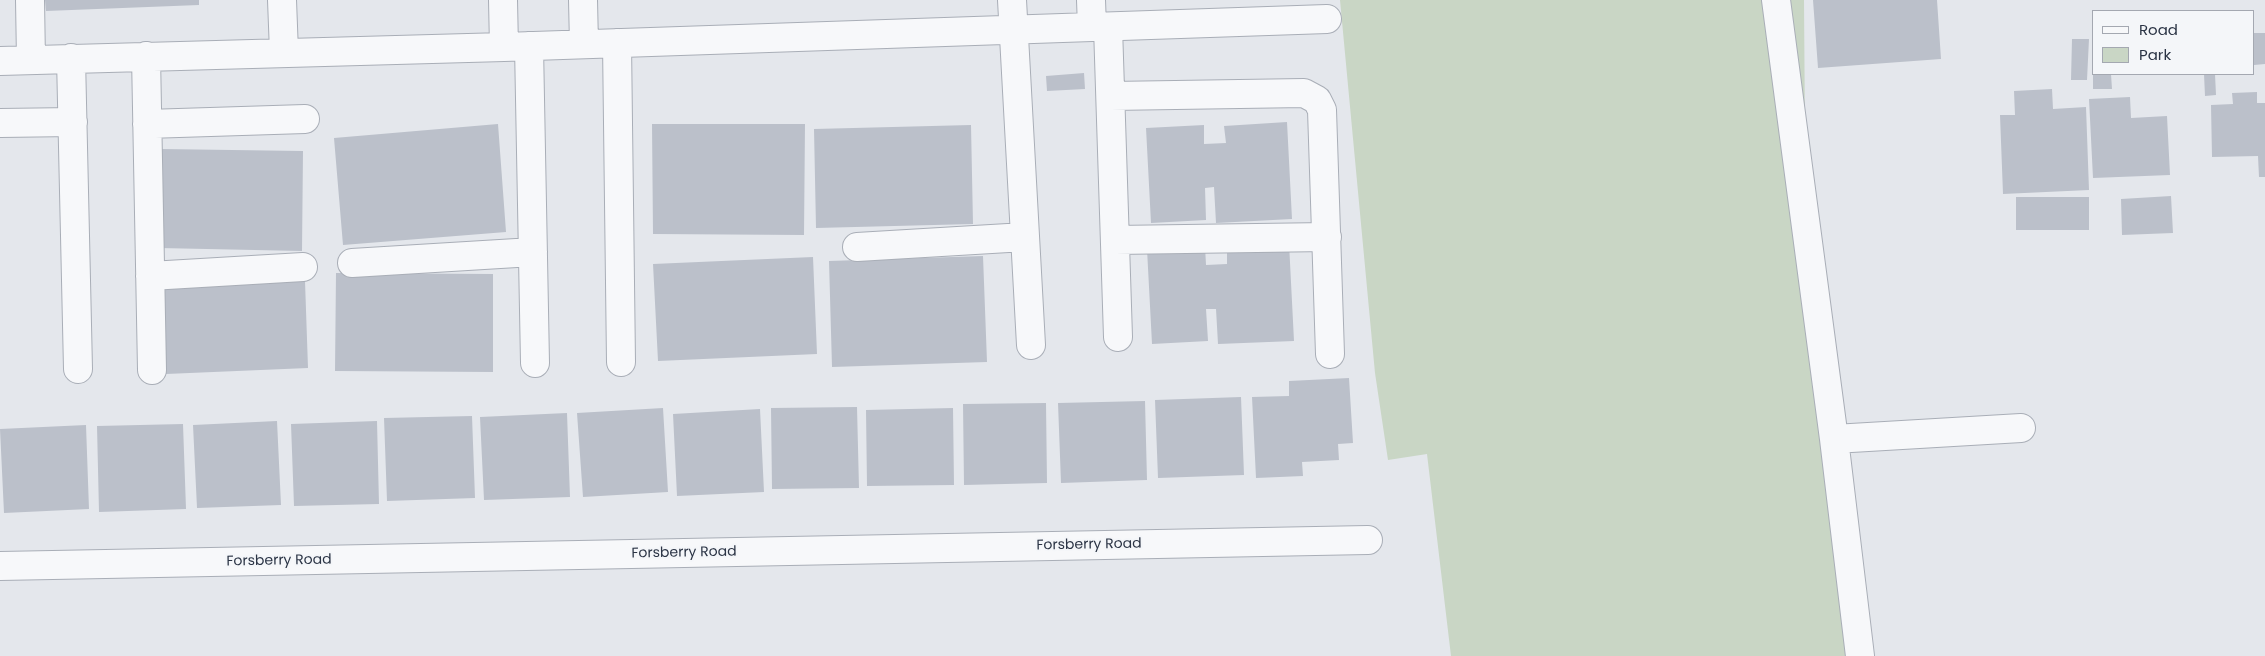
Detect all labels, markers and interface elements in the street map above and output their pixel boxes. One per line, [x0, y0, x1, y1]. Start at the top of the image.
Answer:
legend [2092, 10, 2255, 75]
text: Road [2139, 19, 2178, 40]
text: Park [2139, 44, 2171, 65]
street label: Forsberry Road [1036, 536, 1142, 554]
street label: Forsberry Road [631, 544, 737, 562]
street label: Forsberry Road [226, 552, 332, 570]

